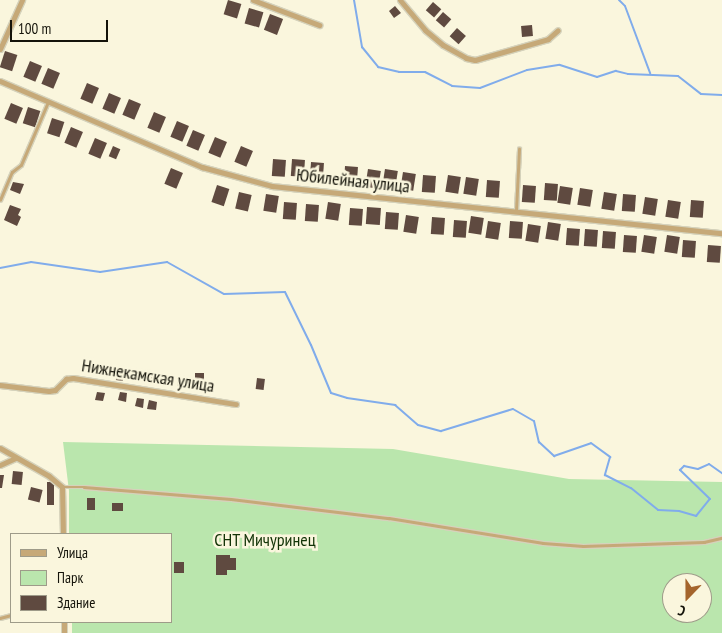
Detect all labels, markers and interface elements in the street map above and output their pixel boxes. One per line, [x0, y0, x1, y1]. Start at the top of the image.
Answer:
scale bar [12, 10, 110, 42]
text: 100 m [18, 19, 51, 38]
street label: Юбилейная улица [295, 164, 411, 198]
street label: Нижнекамская улица [80, 355, 216, 397]
park label: СНТ Мичуринец [214, 529, 316, 551]
legend [10, 533, 172, 623]
text: Улица [57, 543, 88, 562]
text: Парк [57, 568, 83, 587]
north arrow [662, 573, 712, 623]
text: Здание [57, 593, 95, 612]
text: С [675, 601, 688, 621]

